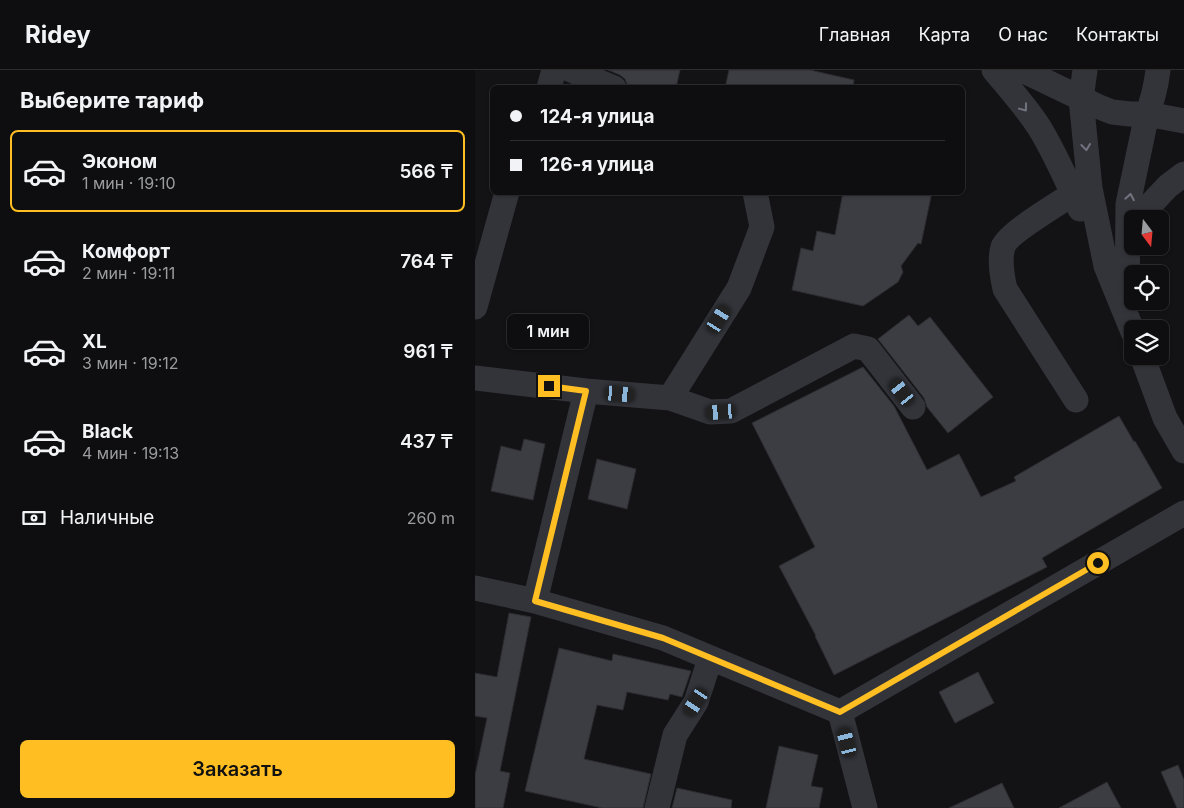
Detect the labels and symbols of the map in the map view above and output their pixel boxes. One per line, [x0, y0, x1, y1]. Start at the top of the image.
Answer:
one-way arrow [1019, 102, 1027, 111]
one-way arrow [1080, 144, 1091, 152]
one-way arrow [1124, 193, 1134, 201]
north arrow [1124, 210, 1169, 255]
car [704, 302, 733, 336]
callout: 1 мин [508, 314, 590, 348]
route end [538, 375, 560, 397]
car [886, 376, 917, 408]
car [604, 385, 635, 403]
car [705, 403, 736, 421]
route start [1087, 552, 1109, 574]
car [681, 685, 710, 719]
car [836, 726, 857, 758]

